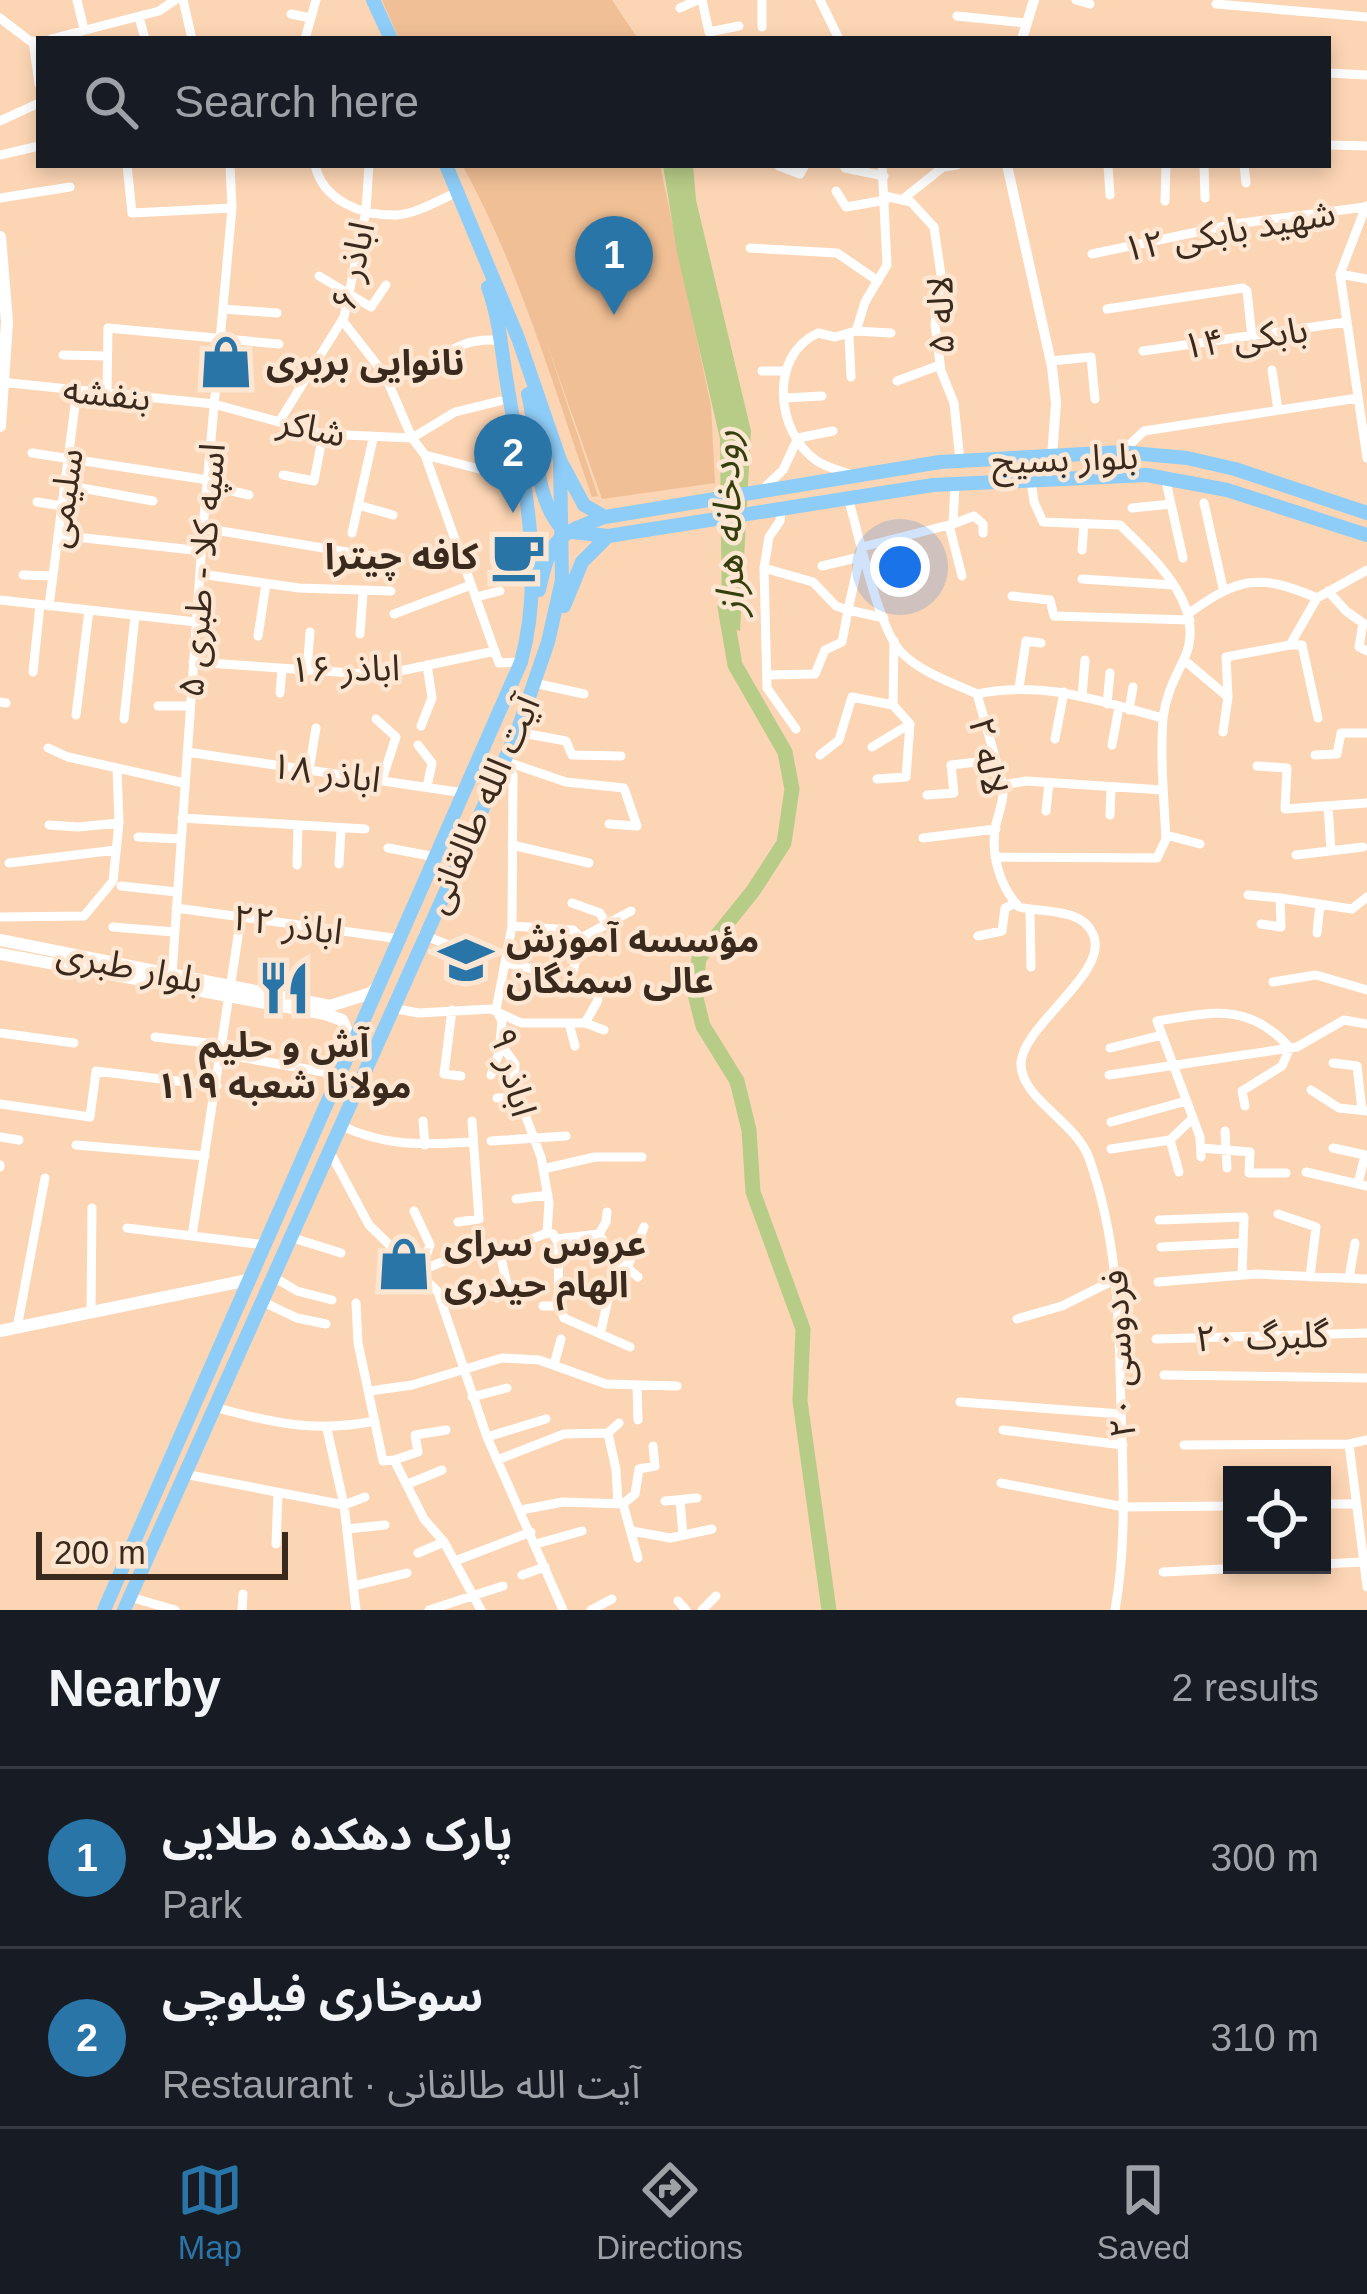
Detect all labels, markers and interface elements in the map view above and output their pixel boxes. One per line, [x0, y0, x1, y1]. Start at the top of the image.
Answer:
search box [36, 36, 1331, 168]
icon: search [78, 69, 144, 135]
text: Search here [174, 76, 419, 127]
street label: شهید بابکی ۱۲ [1120, 192, 1338, 269]
pin: 1 [575, 216, 653, 315]
street label: اباذر ۶ [322, 218, 384, 315]
street label: لاله ۵ [919, 275, 962, 355]
street label: بابکی ۱۴ [1180, 308, 1310, 367]
shop icon: نانوایی بربری [197, 333, 255, 391]
place label: نانوایی بربری [266, 342, 464, 384]
street label: بنفشه [61, 369, 153, 418]
street label: شاکر [273, 400, 349, 456]
pin: 2 [474, 414, 552, 513]
water label: رودخانه هراز [703, 430, 754, 619]
street label: بلوار بسیج [991, 435, 1139, 488]
street label: اسپه کلا - طبری ۵ [170, 441, 236, 699]
street label: سلیمی [36, 446, 91, 550]
cafe icon: کافه چیترا [489, 527, 547, 585]
place label: کافه چیترا [325, 536, 479, 581]
your location [870, 537, 930, 597]
street label: اباذر ۱۶ [290, 647, 401, 691]
street label: آیت الله طالقانی [415, 688, 548, 919]
street label: لاله ۲ [961, 714, 1016, 798]
street label: اباذر ۱۸ [268, 745, 383, 801]
street label: اباذر ۲۲ [230, 897, 345, 953]
place label: مؤسسه آموزش عالی سمنگان [506, 919, 759, 1002]
school or university icon: مؤسسه آموزش عالی سمنگان [437, 931, 495, 989]
street label: بلوار طبری [53, 932, 206, 1002]
restaurant icon: آش و حلیم مولانا شعبه ۱۱۹ [255, 959, 313, 1017]
street label: اباذر ۹ [481, 1023, 545, 1121]
place label: آش و حلیم مولانا شعبه ۱۱۹ [156, 1024, 412, 1106]
place label: عروس سرای الهام حیدری [444, 1223, 646, 1311]
shop icon: عروس سرای الهام حیدری [375, 1235, 433, 1293]
street label: فردوسی ۲۰ [1094, 1269, 1144, 1439]
street label: گلبرگ ۲۰ [1195, 1314, 1331, 1360]
map controls [1223, 1466, 1331, 1574]
button: locate [1223, 1466, 1331, 1574]
scale bar [36, 1526, 288, 1579]
text: 200 m [54, 1534, 146, 1571]
text: Nearby [48, 1660, 221, 1717]
text: 2 results [1172, 1666, 1319, 1709]
text: پارک دهکده طلایی [162, 1809, 513, 1860]
text: 1 [76, 1836, 98, 1879]
text: 300 m [1211, 1836, 1319, 1879]
text: Park [162, 1883, 242, 1926]
text: سوخاری فیلوچی [162, 1970, 483, 2021]
text: 2 [76, 2016, 98, 2059]
text: 310 m [1211, 2016, 1319, 2059]
text: Restaurant · آیت الله طالقانی [162, 2063, 640, 2106]
tab: Map [177, 2157, 243, 2267]
tab: Directions [596, 2157, 743, 2267]
tab: Saved [1097, 2157, 1190, 2267]

